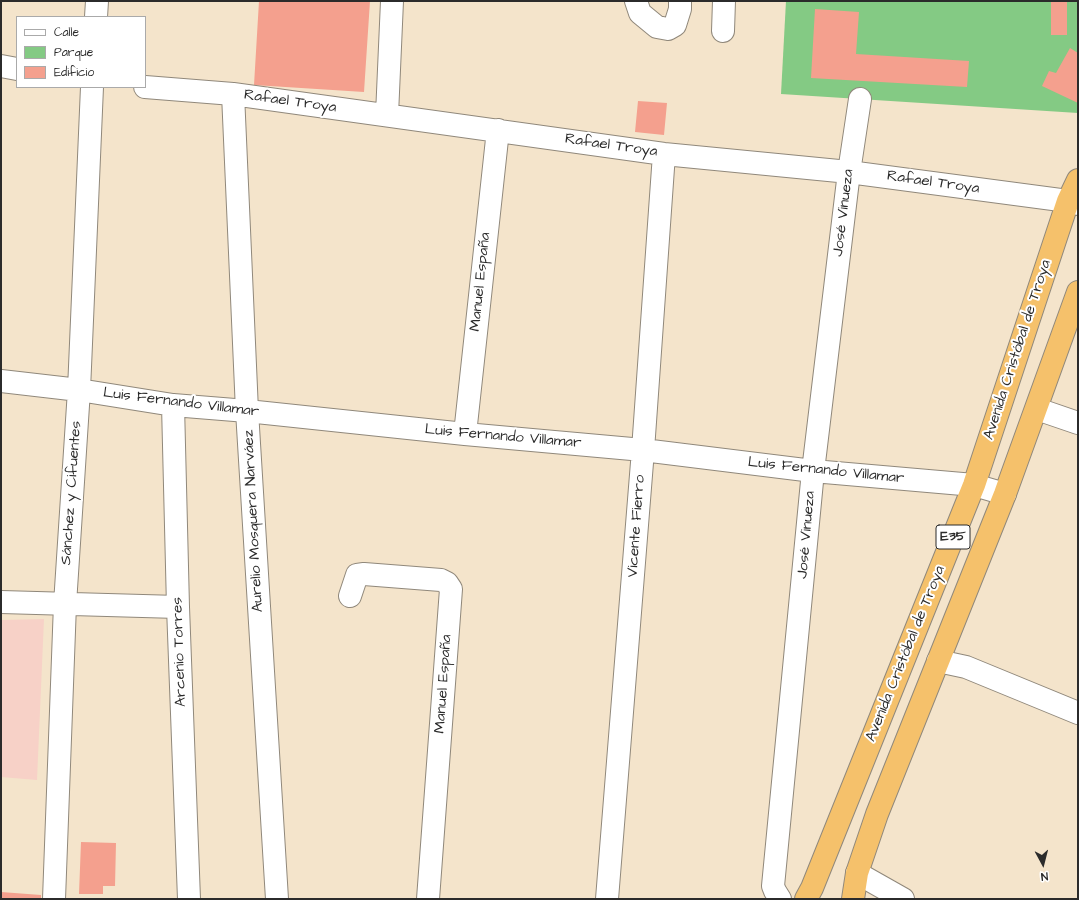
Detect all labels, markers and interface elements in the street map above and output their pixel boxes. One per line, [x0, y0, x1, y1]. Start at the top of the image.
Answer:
legend [16, 16, 146, 88]
text: Calle [54, 24, 79, 41]
text: Parque [54, 44, 93, 61]
text: Edificio [54, 64, 94, 81]
street label: Rafael Troya [243, 87, 337, 117]
street label: Rafael Troya [564, 131, 658, 161]
street label: José Vinueza [830, 168, 858, 258]
street label: Rafael Troya [886, 168, 980, 198]
street label: Manuel España [467, 232, 495, 332]
street label: Avenida Cristóbal de Troya [980, 258, 1056, 442]
street label: Luis Fernando Villamar [102, 385, 260, 421]
street label: Sánchez y Cifuentes [58, 420, 86, 566]
street label: Luis Fernando Villamar [424, 421, 582, 453]
street label: Aurelio Mosquera Narváez [240, 429, 268, 613]
street label: Luis Fernando Villamar [747, 454, 905, 488]
street label: Vicente Fierro [624, 474, 650, 578]
street label: José Vinueza [794, 490, 820, 580]
road number: E35 [936, 525, 970, 549]
street label: Avenida Cristóbal de Troya [862, 563, 950, 745]
street label: Arcenio Torres [169, 597, 191, 707]
street label: Manuel España [432, 634, 456, 734]
north arrow [1023, 844, 1063, 884]
text: N [1040, 869, 1049, 884]

